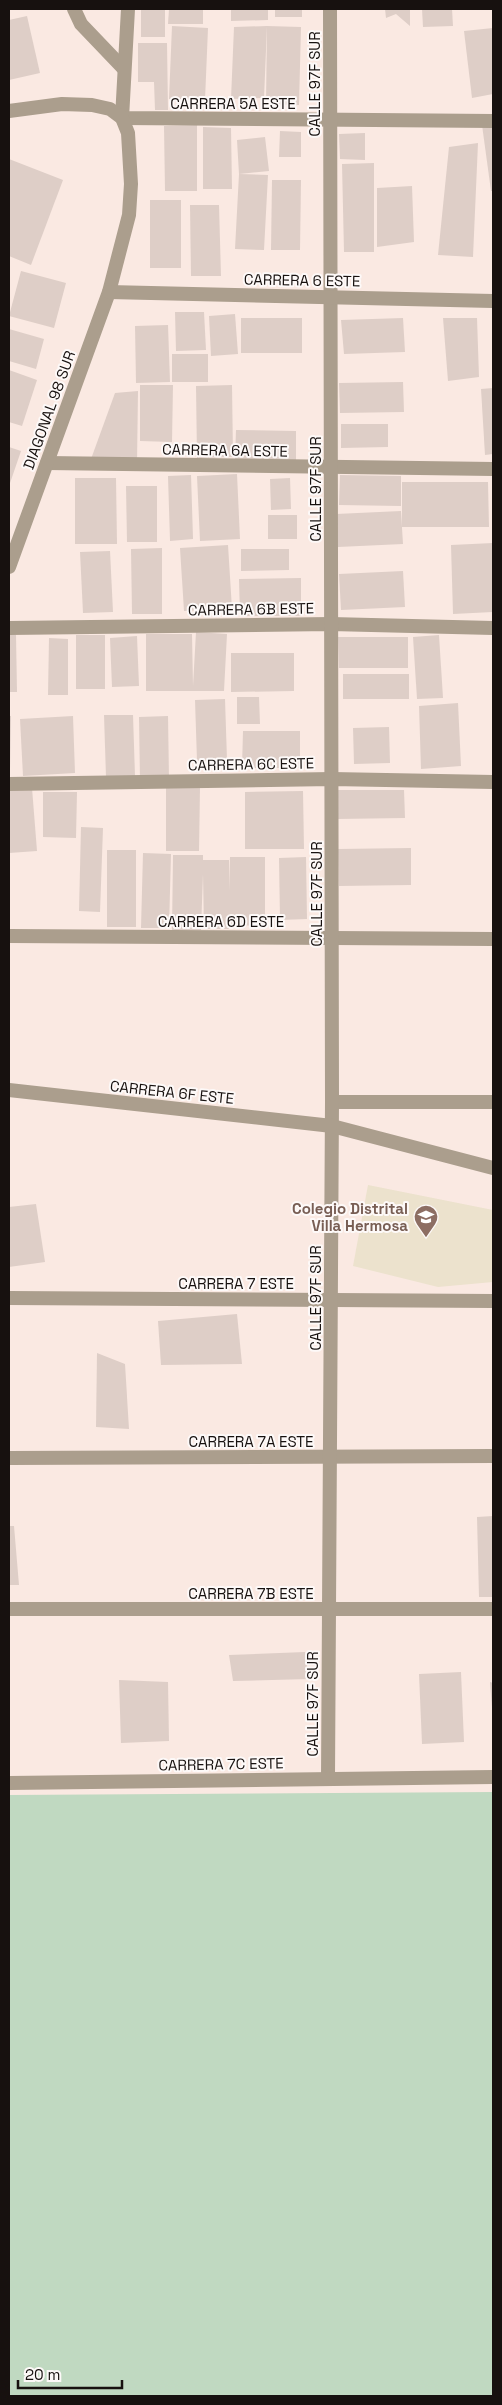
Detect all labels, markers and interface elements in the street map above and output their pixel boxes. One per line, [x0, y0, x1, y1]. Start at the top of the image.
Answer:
street label: CALLE 97F SUR [305, 31, 324, 137]
street label: CARRERA 5A ESTE [170, 94, 296, 113]
street label: CARRERA 6 ESTE [244, 269, 360, 291]
street label: DIAGONAL 98 SUR [19, 348, 79, 472]
street label: CALLE 97F SUR [306, 436, 325, 542]
street label: CARRERA 6A ESTE [162, 439, 288, 461]
street label: CARRERA 6B ESTE [188, 598, 314, 620]
street label: CARRERA 6C ESTE [188, 753, 314, 775]
street label: CALLE 97F SUR [307, 841, 326, 947]
street label: CARRERA 6D ESTE [158, 912, 284, 931]
street label: CARRERA 6F ESTE [109, 1076, 235, 1108]
place label: Colegio Distrital Villa Hermosa [292, 1199, 408, 1235]
school or university icon: Colegio Distrital Villa Hermosa [413, 1204, 439, 1238]
street label: CALLE 97F SUR [306, 1245, 325, 1351]
street label: CARRERA 7 ESTE [178, 1274, 294, 1293]
street label: CARRERA 7A ESTE [189, 1432, 313, 1451]
street label: CARRERA 7B ESTE [188, 1584, 314, 1603]
street label: CALLE 97F SUR [303, 1651, 322, 1757]
street label: CARRERA 7C ESTE [158, 1753, 284, 1775]
scale bar [18, 2358, 121, 2390]
text: 20 m [25, 2365, 60, 2384]

